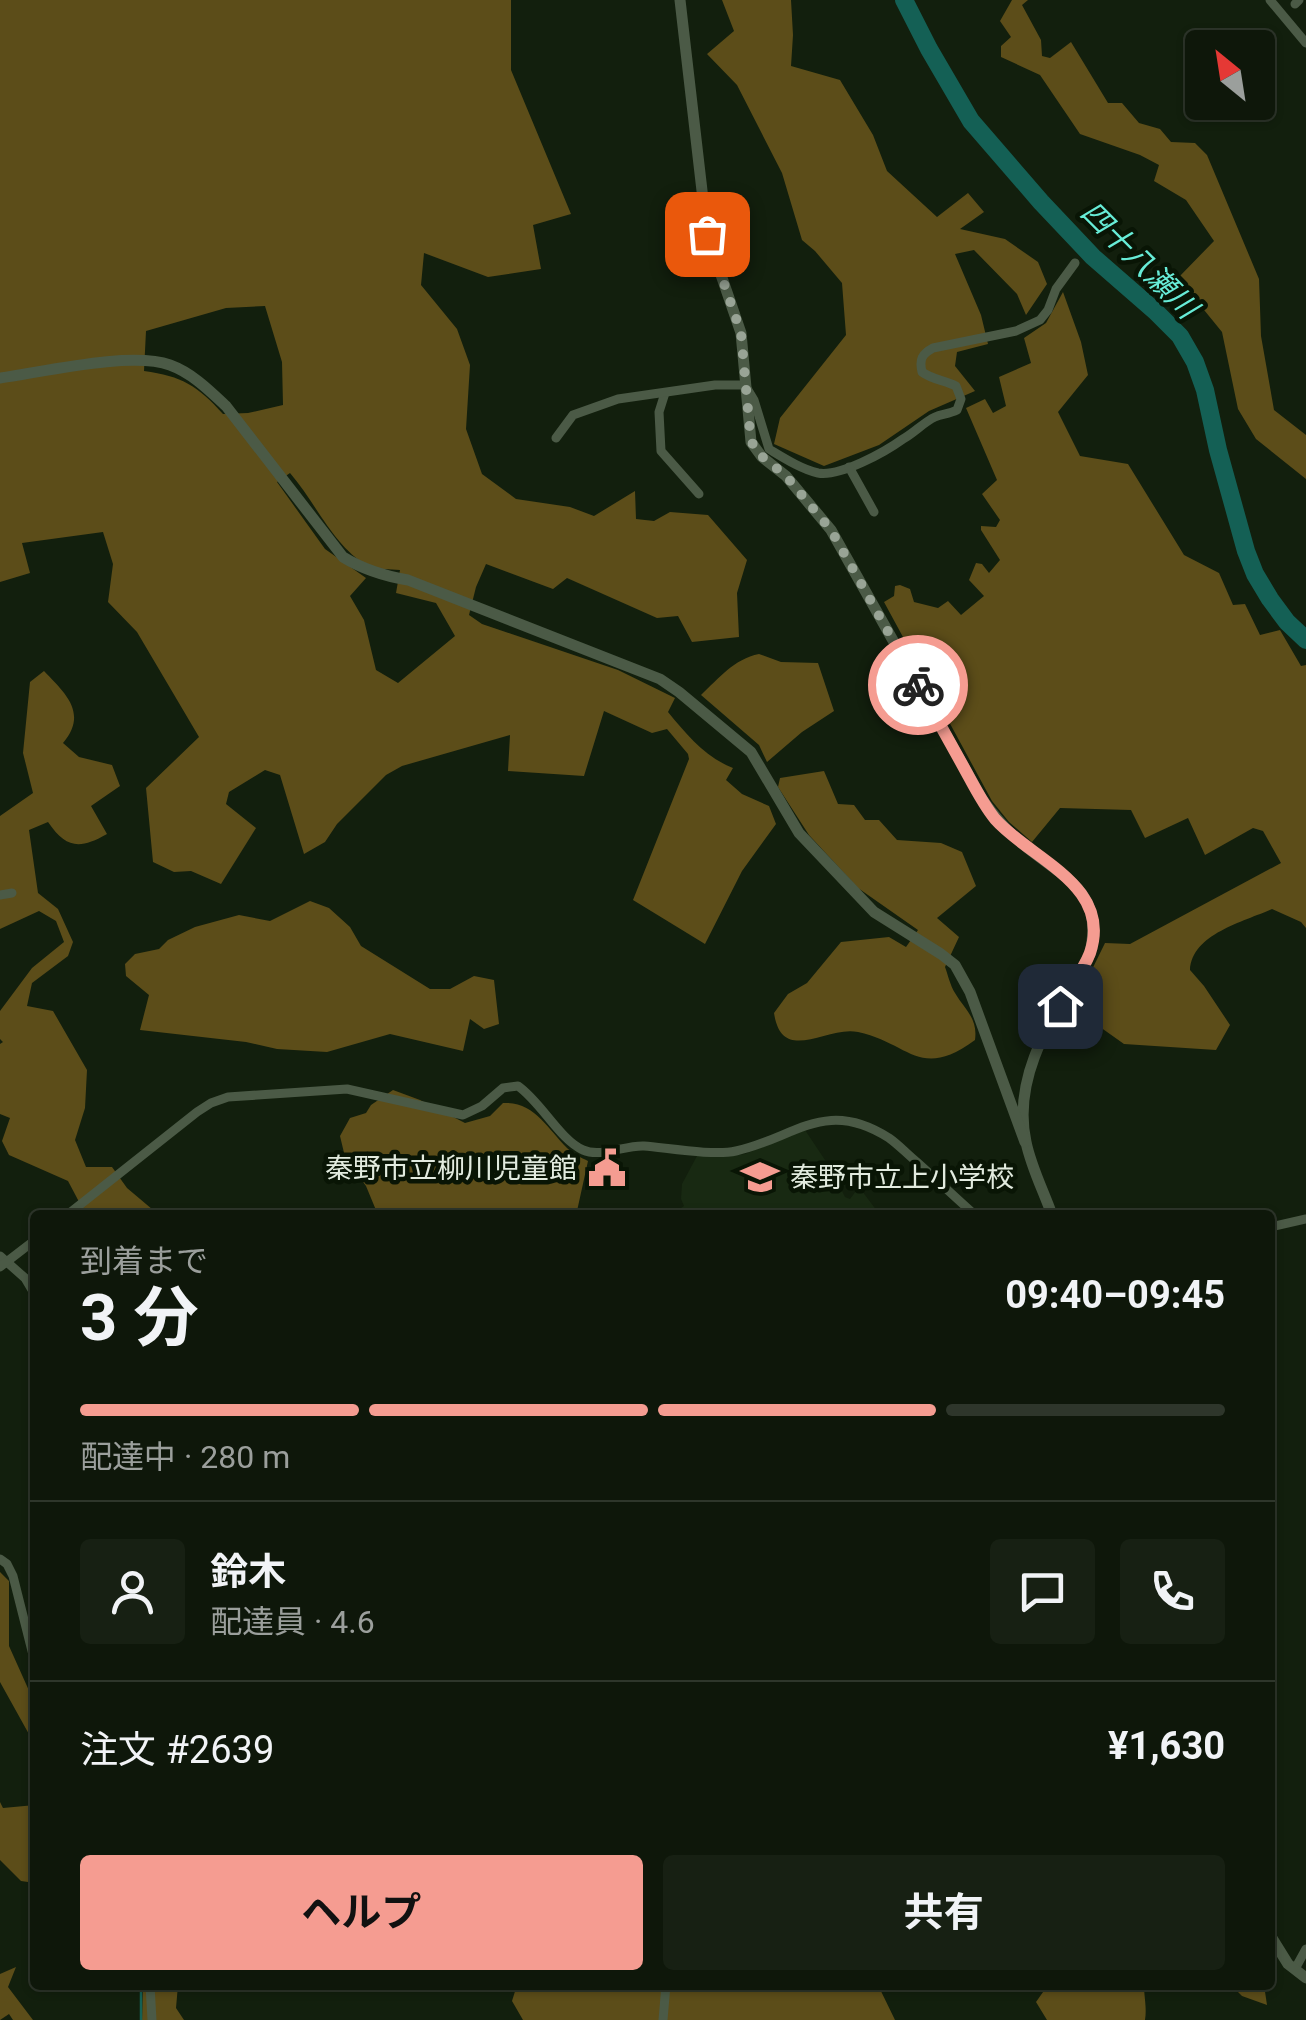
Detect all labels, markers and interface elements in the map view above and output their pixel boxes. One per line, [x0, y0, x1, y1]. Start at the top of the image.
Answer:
north arrow [1185, 30, 1275, 120]
map controls [1185, 30, 1275, 120]
pin [665, 192, 750, 277]
water label: 四十八瀬川 [1074, 194, 1207, 327]
icon: bag [680, 207, 735, 262]
courier [868, 635, 968, 735]
icon: bike [891, 658, 946, 713]
pin [1018, 964, 1103, 1049]
icon: home [1033, 979, 1088, 1034]
public building icon: 秦野市立柳川児童館 [586, 1147, 628, 1189]
place label: 秦野市立柳川児童館 [325, 1152, 577, 1185]
school or university icon: 秦野市立上小学校 [739, 1156, 781, 1198]
place label: 秦野市立上小学校 [790, 1161, 1014, 1194]
text: 到着まで [80, 1242, 208, 1280]
text: 09:40–09:45 [1005, 1273, 1225, 1317]
text: 3 分 [80, 1280, 198, 1356]
text: 配達中 · 280 m [80, 1438, 290, 1476]
button: person [80, 1539, 185, 1644]
button: chat [990, 1539, 1095, 1644]
button: phone [1120, 1539, 1225, 1644]
text: 鈴木 [210, 1550, 286, 1594]
text: 配達員 · 4.6 [210, 1603, 375, 1641]
text: ¥1,630 [1108, 1724, 1225, 1768]
text: 注文 #2639 [80, 1728, 274, 1772]
button: ヘルプ [80, 1855, 643, 1970]
button: 共有 [663, 1855, 1225, 1970]

